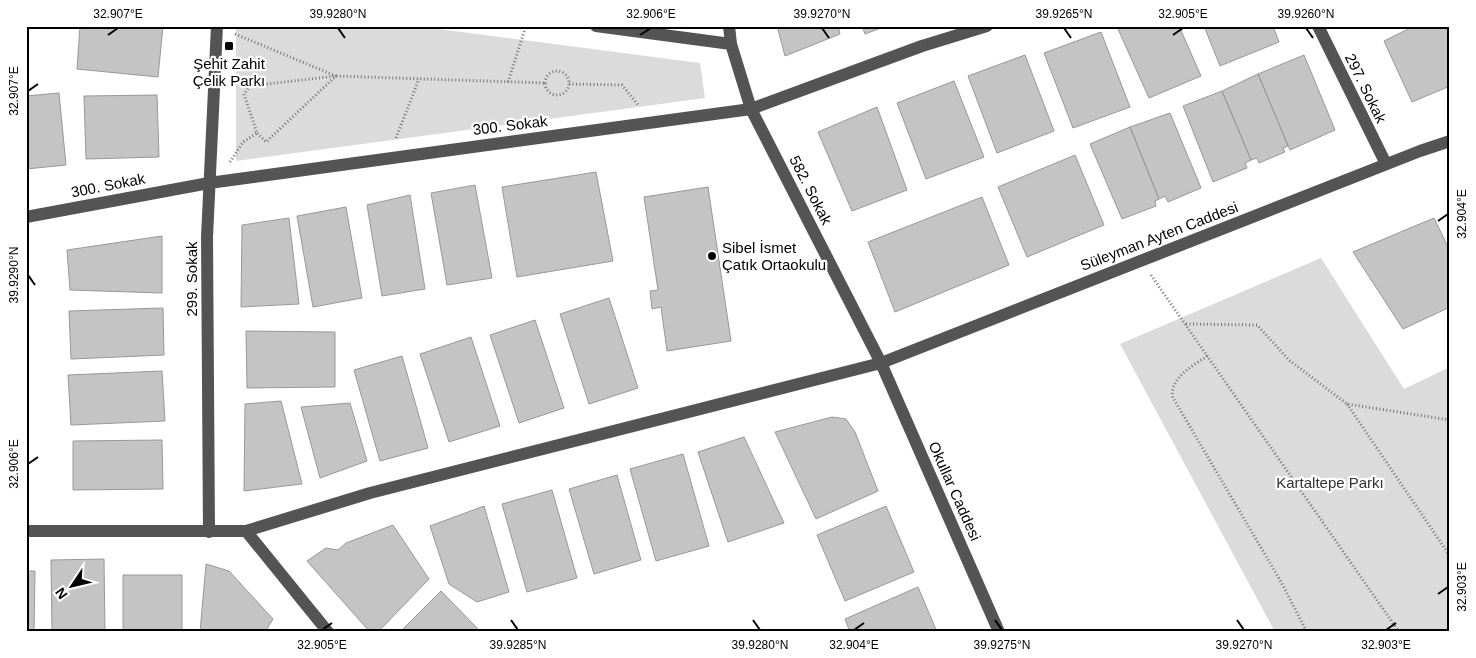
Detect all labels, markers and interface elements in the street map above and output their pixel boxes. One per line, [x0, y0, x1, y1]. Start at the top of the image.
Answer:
text: 32.907°E [93, 7, 143, 21]
text: 39.9280°N [310, 7, 366, 21]
text: 32.906°E [626, 7, 676, 21]
text: 39.9270°N [794, 7, 850, 21]
text: 39.9265°N [1036, 7, 1092, 21]
text: 32.905°E [1158, 7, 1208, 21]
text: 39.9260°N [1278, 7, 1334, 21]
marker: Şehit Zahit Çelik Parkı [223, 40, 235, 52]
street label: 297. Sokak [1342, 51, 1390, 126]
place label: Şehit Zahit Çelik Parkı [193, 55, 266, 89]
text: 32.907°E [7, 66, 21, 116]
street label: 300. Sokak [472, 112, 549, 138]
street label: 582. Sokak [786, 153, 836, 228]
street label: 300. Sokak [70, 169, 147, 201]
text: 32.904°E [1455, 189, 1469, 239]
street label: Süleyman Ayten Caddesi [1078, 198, 1240, 274]
place label: Sibel İsmet Çatık Ortaokulu [722, 239, 826, 273]
street label: 299. Sokak [183, 241, 200, 317]
text: 39.9290°N [7, 247, 21, 303]
marker: Sibel İsmet Çatık Ortaokulu [706, 250, 718, 262]
text: 32.906°E [7, 439, 21, 489]
street label: Okullar Caddesi [926, 439, 984, 543]
park label: Kartaltepe Parkı [1276, 474, 1384, 491]
north arrow [48, 560, 98, 610]
text: 32.903°E [1455, 562, 1469, 612]
text: N [52, 585, 71, 602]
text: 32.905°E [297, 638, 347, 652]
text: 39.9285°N [490, 638, 546, 652]
text: 39.9280°N [732, 638, 788, 652]
text: 32.904°E [829, 638, 879, 652]
text: 39.9275°N [974, 638, 1030, 652]
text: 39.9270°N [1216, 638, 1272, 652]
text: 32.903°E [1361, 638, 1411, 652]

